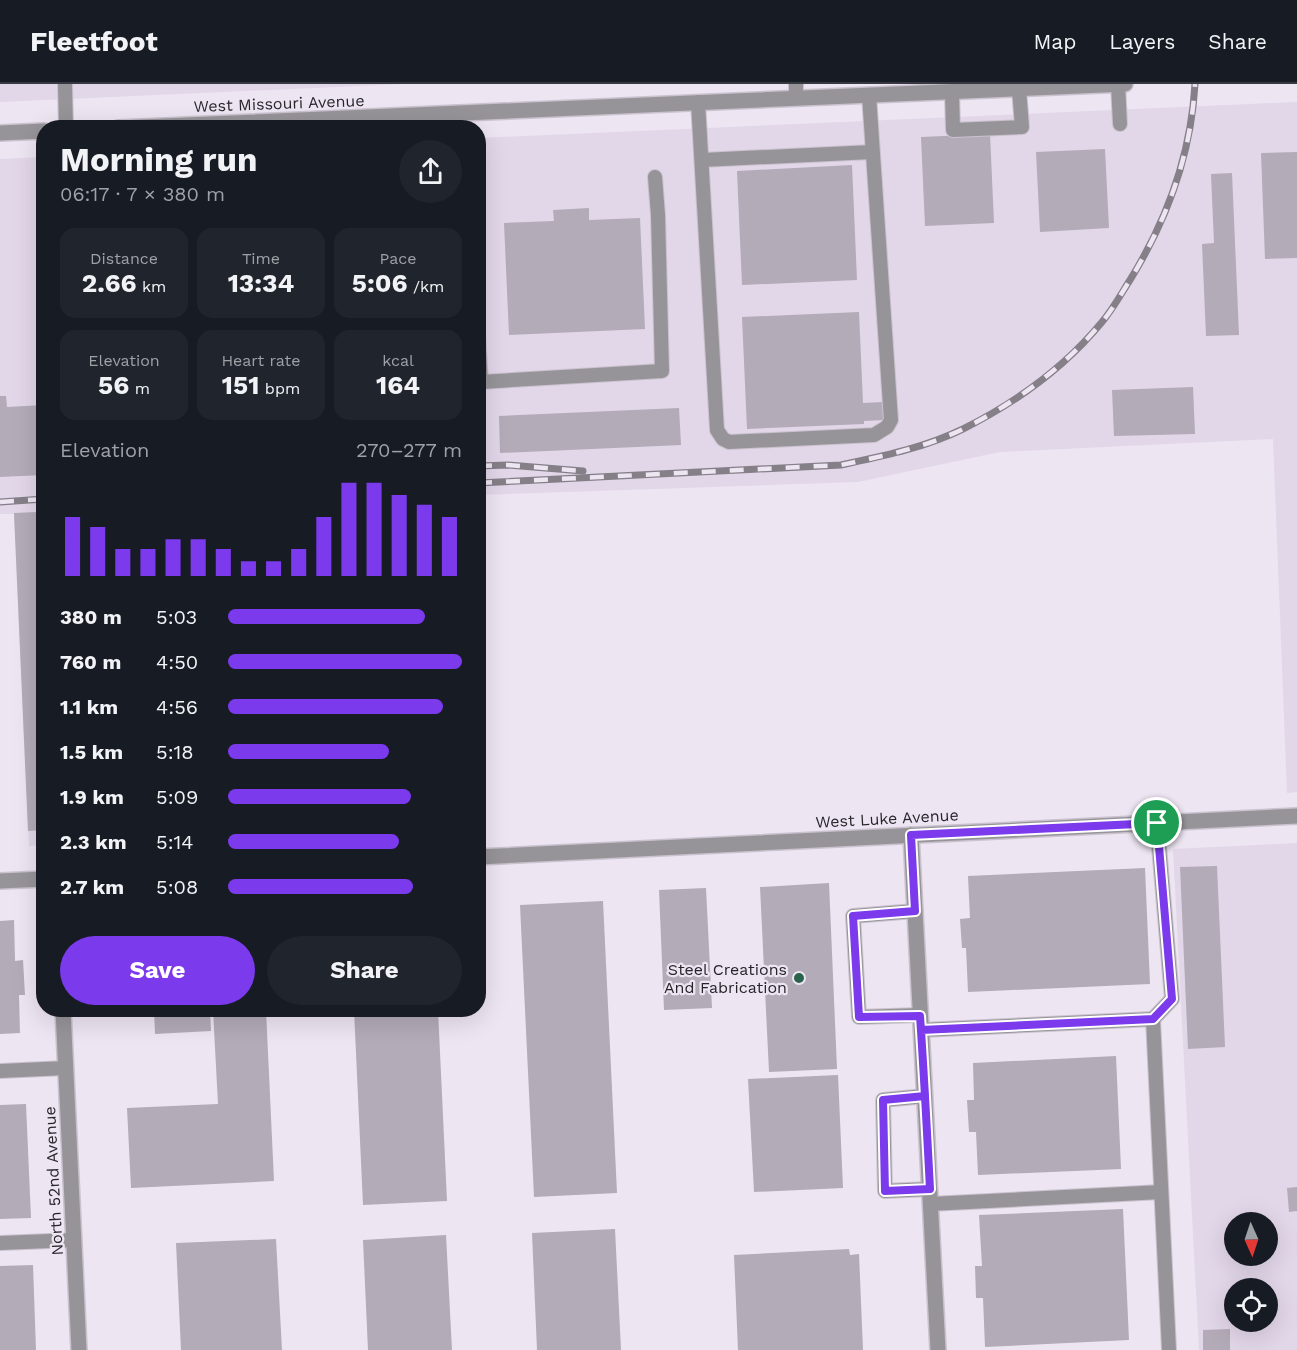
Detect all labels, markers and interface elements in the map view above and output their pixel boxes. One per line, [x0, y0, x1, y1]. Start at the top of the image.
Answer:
text: Fleetfoot [30, 25, 158, 58]
text: Map [1033, 29, 1076, 54]
text: Layers [1109, 29, 1175, 54]
text: Share [1208, 29, 1267, 54]
street label: West Missouri Avenue [193, 91, 365, 116]
text: Morning run [60, 140, 257, 179]
button: share [399, 140, 462, 203]
text: 06:17 · 7 × 380 m [60, 182, 225, 206]
text: Distance [90, 249, 158, 268]
text: Time [242, 249, 280, 268]
text: Pace [379, 249, 417, 268]
text: 2.66 [82, 268, 137, 298]
text: 13:34 [228, 268, 294, 298]
text: 5:06 [352, 268, 408, 298]
text: km [137, 277, 166, 296]
text: /km [408, 277, 444, 296]
text: Elevation [88, 351, 160, 370]
text: Heart rate [221, 351, 301, 370]
text: kcal [382, 351, 414, 370]
text: 56 [98, 370, 129, 400]
text: 151 [222, 370, 259, 400]
text: 164 [376, 370, 420, 400]
text: m [129, 379, 150, 398]
text: bpm [259, 379, 300, 398]
text: Elevation [60, 438, 149, 462]
text: 270–277 m [356, 438, 462, 462]
text: 380 m [60, 605, 122, 629]
text: 5:03 [156, 605, 197, 629]
text: 760 m [60, 650, 121, 674]
text: 4:50 [156, 650, 198, 674]
text: 1.1 km [60, 695, 118, 719]
text: 4:56 [156, 695, 198, 719]
text: 1.5 km [60, 740, 123, 764]
text: 5:18 [156, 740, 194, 764]
text: 1.9 km [60, 785, 124, 809]
text: 5:09 [156, 785, 198, 809]
pin [1131, 797, 1182, 848]
street label: West Luke Avenue [815, 805, 959, 832]
icon: arrive [1140, 806, 1173, 839]
text: 2.3 km [60, 830, 127, 854]
text: 5:14 [156, 830, 194, 854]
text: 2.7 km [60, 875, 124, 899]
text: 5:08 [156, 875, 198, 899]
button: Save [60, 936, 255, 1005]
button: Share [267, 936, 462, 1005]
place label: Steel Creations And Fabrication [664, 960, 787, 997]
marker: Steel Creations And Fabrication [792, 971, 806, 985]
street label: North 52nd Avenue [40, 1106, 67, 1256]
north arrow [1224, 1212, 1278, 1266]
map controls [1224, 1212, 1278, 1332]
button: locate [1224, 1278, 1278, 1332]

